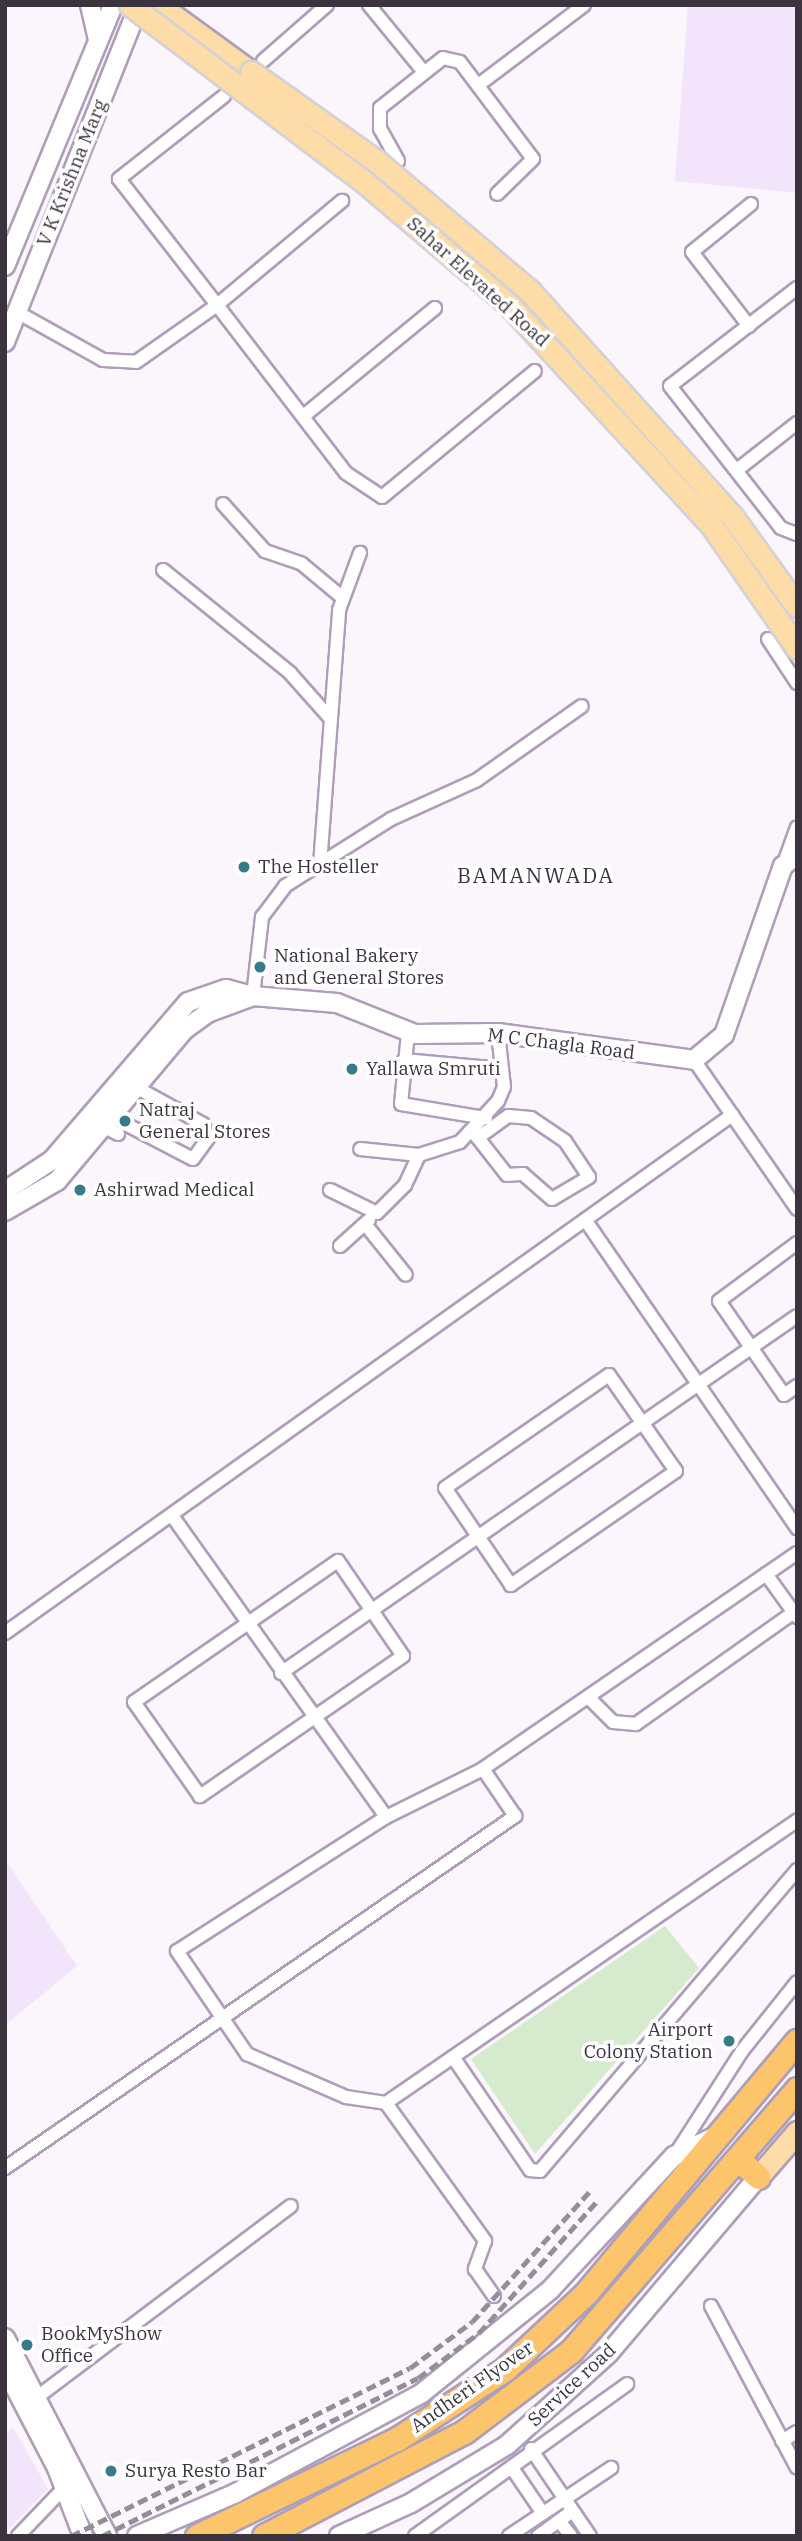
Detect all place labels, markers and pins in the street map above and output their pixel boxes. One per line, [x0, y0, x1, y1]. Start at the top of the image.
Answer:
place label: The Hosteller [258, 856, 379, 878]
marker: The Hosteller [236, 859, 252, 875]
place label: National Bakery and General Stores [274, 945, 444, 989]
marker: National Bakery and General Stores [252, 959, 268, 975]
place label: Yallawa Smruti [366, 1058, 501, 1080]
marker: Yallawa Smruti [344, 1061, 360, 1077]
place label: Natraj General Stores [139, 1099, 271, 1143]
marker: Natraj General Stores [117, 1113, 133, 1129]
place label: Ashirwad Medical [94, 1179, 254, 1201]
marker: Ashirwad Medical [72, 1182, 88, 1198]
place label: Airport Colony Station [584, 2019, 713, 2063]
marker: Airport Colony Station [719, 2031, 739, 2051]
place label: BookMyShow Office [41, 2323, 162, 2367]
marker: BookMyShow Office [19, 2337, 35, 2353]
place label: Surya Resto Bar [125, 2460, 267, 2482]
marker: Surya Resto Bar [103, 2463, 119, 2479]

